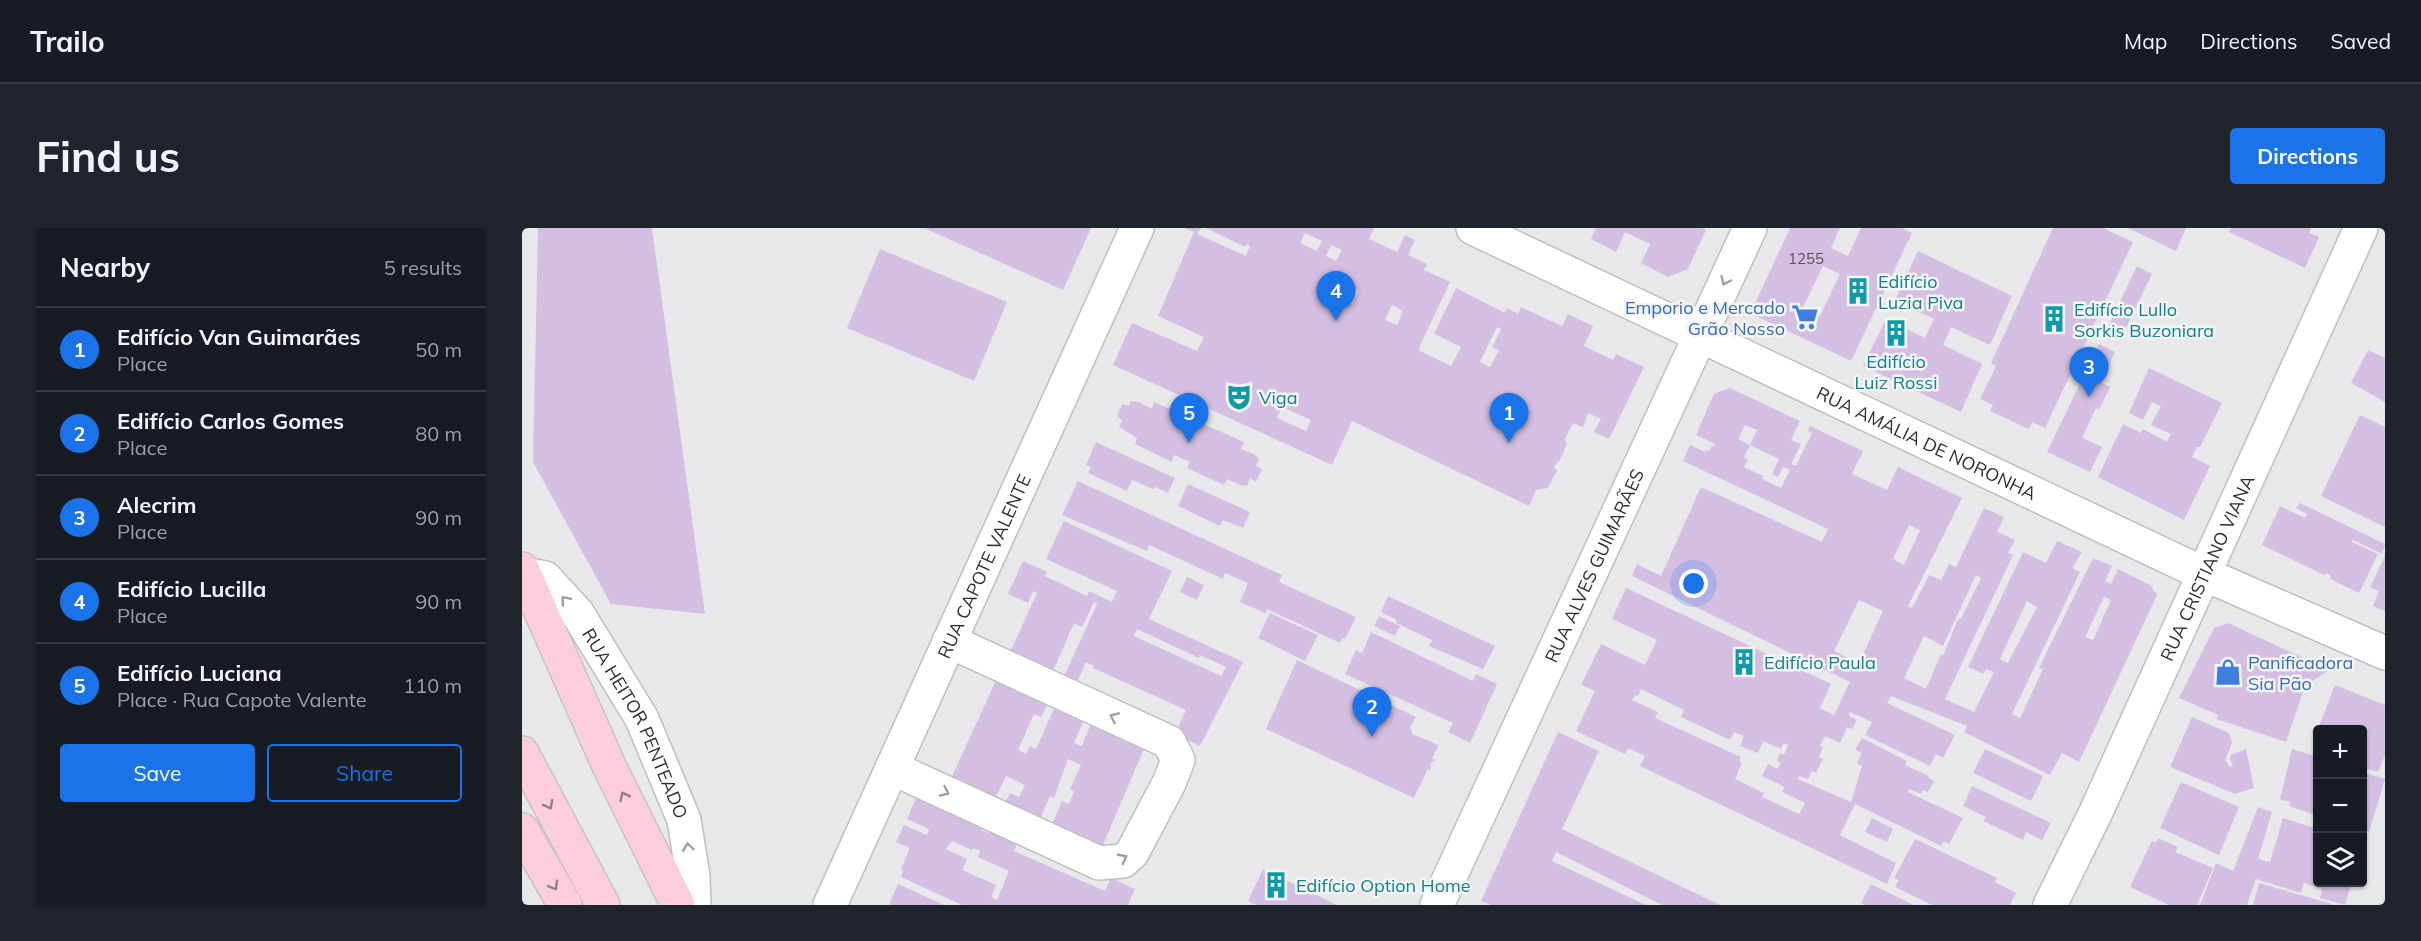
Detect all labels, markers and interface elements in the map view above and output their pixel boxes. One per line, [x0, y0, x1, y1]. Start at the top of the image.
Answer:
text: Trailo [30, 24, 105, 59]
text: Map [2124, 28, 2167, 54]
text: Directions [2200, 28, 2297, 54]
text: Saved [2330, 28, 2391, 54]
button: Directions [2230, 128, 2385, 184]
text: Find us [36, 130, 180, 183]
house number: 1255 [1788, 249, 1824, 268]
text: Nearby [60, 251, 150, 284]
text: 5 results [384, 255, 462, 280]
place label: Edifício Luzia Piva [1878, 270, 1963, 314]
pin: 4 [1316, 272, 1356, 321]
one-way arrow [1721, 275, 1733, 286]
building icon: Edifício Luzia Piva [1843, 276, 1873, 306]
place label: Emporio e Mercado Grão Nosso [1625, 296, 1785, 340]
place label: Edifício Lullo Sorkis Buzoniara [2074, 298, 2214, 342]
supermarket icon: Emporio e Mercado Grão Nosso [1790, 302, 1820, 332]
building icon: Edifício Lullo Sorkis Buzoniara [2039, 304, 2069, 334]
building icon: Edifício Luiz Rossi [1881, 318, 1911, 348]
text: Edifício Van Guimarães [117, 323, 361, 351]
text: 1 [74, 337, 86, 362]
text: 50 m [415, 337, 462, 362]
pin: 3 [2070, 348, 2108, 397]
place label: Edifício Luiz Rossi [1854, 350, 1938, 394]
text: Place [117, 351, 167, 376]
street label: RUA AMÁLIA DE NORONHA [1813, 381, 2040, 505]
theatre icon: Viga [1224, 382, 1254, 412]
place label: Viga [1259, 386, 1298, 409]
pin: 5 [1170, 394, 1208, 443]
pin: 1 [1490, 394, 1528, 443]
text: Edifício Carlos Gomes [117, 407, 344, 435]
text: 2 [74, 421, 86, 446]
text: 80 m [415, 421, 462, 446]
text: Place [117, 435, 167, 460]
street label: RUA ALVES GUIMARÃES [1539, 465, 1649, 666]
street label: RUA CAPOTE VALENTE [932, 471, 1035, 662]
street label: RUA CRISTIANO VIANA [2155, 471, 2259, 664]
text: Alecrim [117, 491, 197, 519]
text: 3 [74, 505, 86, 530]
text: 90 m [415, 505, 462, 530]
text: Place [117, 519, 167, 544]
your location [1679, 569, 1708, 598]
text: Edifício Lucilla [117, 575, 266, 603]
text: 4 [74, 589, 86, 614]
text: 90 m [415, 589, 462, 614]
one-way arrow [561, 596, 572, 607]
text: Place [117, 603, 167, 628]
street label: RUA HEITOR PENTEADO [578, 624, 693, 822]
building icon: Edifício Paula [1729, 647, 1759, 677]
place label: Edifício Paula [1764, 651, 1876, 674]
place label: Panificadora Sia Pão [2248, 651, 2353, 695]
shop icon: Panificadora Sia Pão [2213, 657, 2243, 687]
text: Edifício Luciana [117, 659, 282, 687]
text: 5 [74, 673, 86, 698]
text: 110 m [403, 673, 462, 698]
text: Place · Rua Capote Valente [117, 687, 367, 712]
pin: 2 [1352, 688, 1392, 737]
one-way arrow [1109, 712, 1120, 724]
map controls [2313, 725, 2367, 887]
button: + [2313, 725, 2367, 779]
button: Save [60, 744, 255, 802]
button: Share [267, 744, 462, 802]
button: − [2313, 779, 2367, 833]
one-way arrow [939, 785, 950, 797]
one-way arrow [620, 791, 632, 802]
one-way arrow [542, 799, 554, 810]
button: layers [2313, 833, 2367, 887]
one-way arrow [683, 842, 695, 851]
one-way arrow [1117, 854, 1127, 865]
building icon: Edifício Option Home [1261, 870, 1291, 900]
place label: Edifício Option Home [1296, 874, 1471, 897]
one-way arrow [546, 880, 558, 890]

